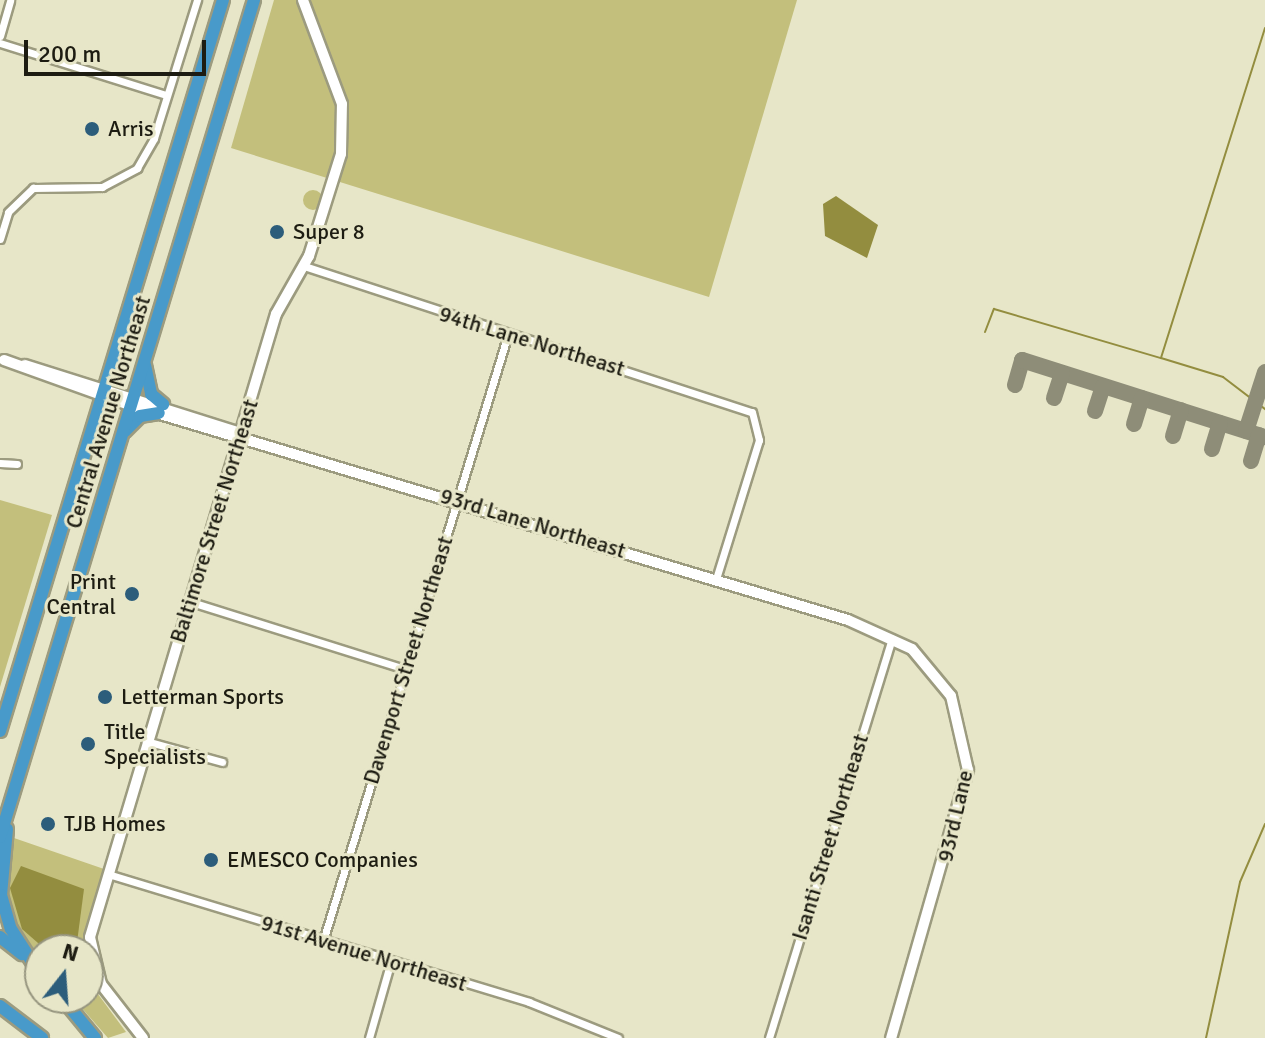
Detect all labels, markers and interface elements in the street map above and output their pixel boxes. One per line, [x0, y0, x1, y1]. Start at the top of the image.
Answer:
scale bar [28, 24, 210, 74]
text: 200 m [38, 39, 101, 69]
place label: Arris [108, 116, 154, 142]
marker: Arris [83, 120, 101, 138]
place label: Super 8 [293, 219, 365, 245]
marker: Super 8 [268, 223, 286, 241]
street label: Central Avenue Northeast [60, 292, 156, 532]
street label: 94th Lane Northeast [436, 300, 628, 382]
street label: Baltimore Street Northeast [164, 396, 264, 646]
street label: 93rd Lane Northeast [437, 482, 629, 564]
street label: Davenport Street Northeast [358, 533, 458, 787]
place label: Print Central [47, 568, 116, 620]
marker: Print Central [123, 585, 141, 603]
place label: Letterman Sports [121, 684, 284, 710]
marker: Letterman Sports [96, 688, 114, 706]
place label: Title Specialists [104, 718, 206, 770]
street label: Isanti Street Northeast [786, 731, 874, 943]
marker: Title Specialists [79, 735, 97, 753]
street label: 93rd Lane [932, 767, 978, 865]
place label: TJB Homes [64, 811, 166, 837]
marker: TJB Homes [39, 815, 57, 833]
place label: EMESCO Companies [227, 847, 418, 873]
marker: EMESCO Companies [202, 851, 220, 869]
street label: 91st Avenue Northeast [258, 909, 470, 997]
north arrow [24, 934, 104, 1014]
text: N [59, 937, 82, 968]

